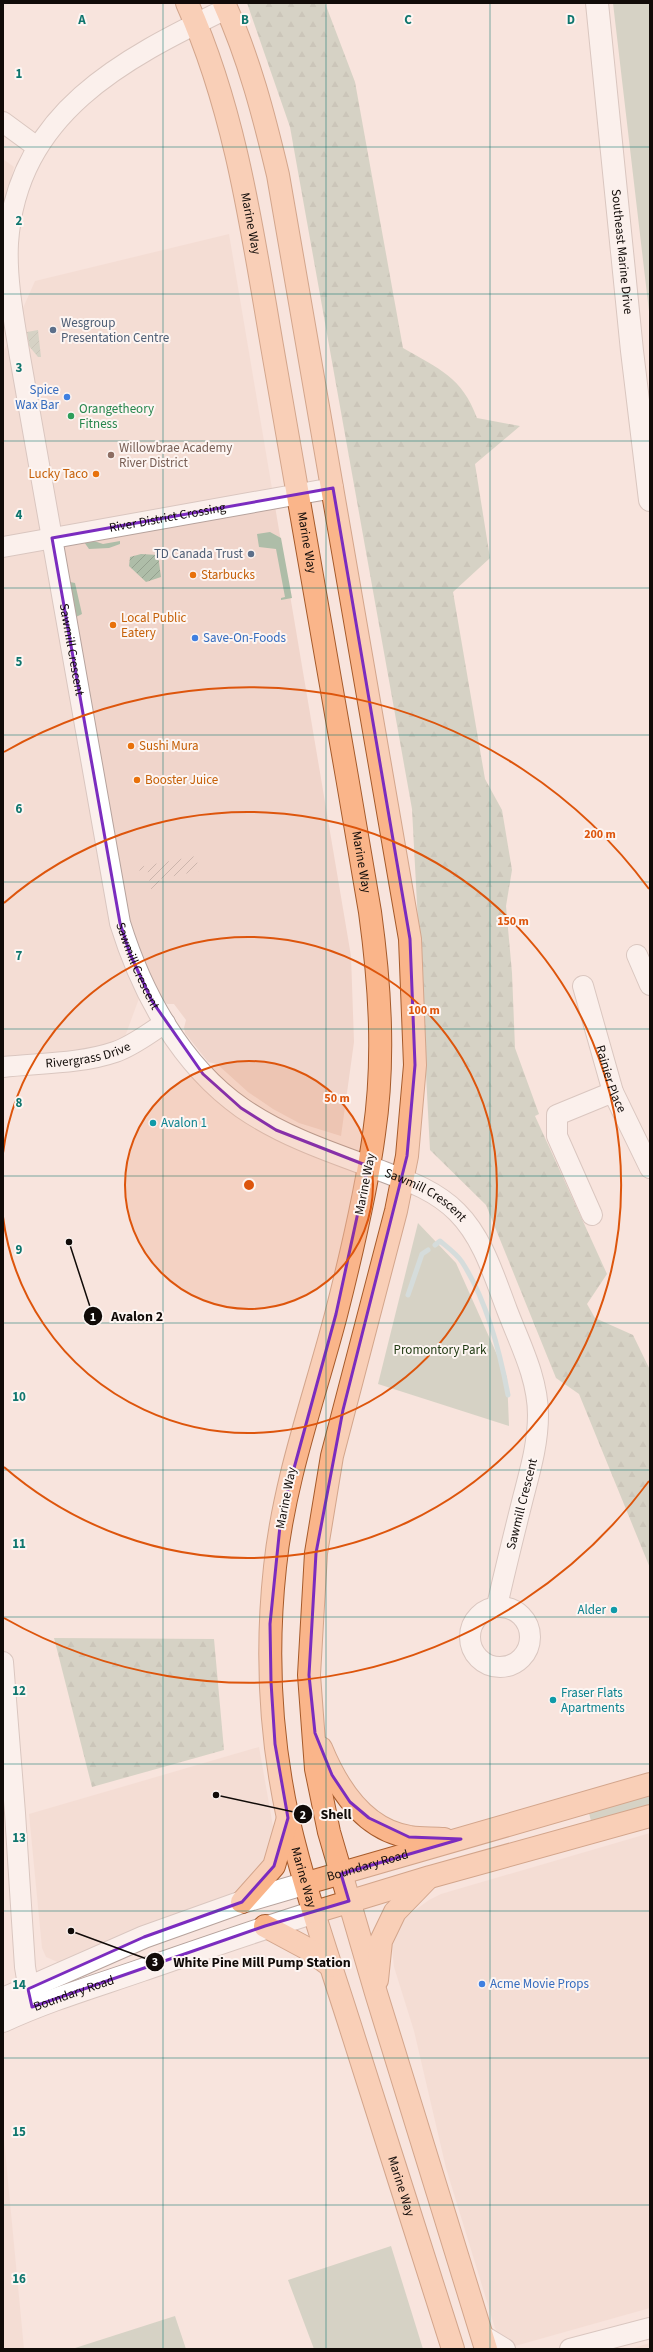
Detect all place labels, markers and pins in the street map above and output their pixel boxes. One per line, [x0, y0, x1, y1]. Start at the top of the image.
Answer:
place label: Wesgroup Presentation Centre [61, 314, 169, 347]
marker: Wesgroup Presentation Centre [48, 325, 58, 335]
place label: Spice Wax Bar [15, 381, 59, 414]
marker: Spice Wax Bar [62, 392, 72, 402]
place label: Orangetheory Fitness [79, 400, 154, 433]
marker: Orangetheory Fitness [66, 411, 76, 421]
place label: Willowbrae Academy River District [119, 439, 232, 472]
marker: Willowbrae Academy River District [106, 450, 116, 460]
place label: Lucky Taco [28, 465, 88, 483]
marker: Lucky Taco [91, 469, 101, 479]
place label: TD Canada Trust [154, 545, 244, 563]
marker: TD Canada Trust [246, 549, 256, 559]
place label: Starbucks [201, 566, 255, 584]
marker: Starbucks [188, 570, 198, 580]
place label: Local Public Eatery [121, 609, 187, 642]
marker: Local Public Eatery [108, 620, 118, 630]
place label: Save-On-Foods [203, 629, 286, 647]
marker: Save-On-Foods [190, 633, 200, 643]
place label: Sushi Mura [139, 737, 199, 755]
marker: Sushi Mura [126, 741, 136, 751]
place label: Booster Juice [145, 771, 218, 789]
marker: Booster Juice [132, 775, 142, 785]
place label: Avalon 1 [161, 1114, 207, 1132]
marker: Avalon 1 [148, 1118, 158, 1128]
centre of rings [242, 1178, 256, 1192]
callout: Avalon 2 [83, 1303, 171, 1329]
place label: Alder [577, 1601, 606, 1619]
marker: Alder [609, 1605, 619, 1615]
place label: Fraser Flats Apartments [561, 1684, 625, 1717]
marker: Fraser Flats Apartments [548, 1695, 558, 1705]
callout: Shell [293, 1801, 360, 1827]
callout: White Pine Mill Pump Station [145, 1949, 358, 1975]
place label: Acme Movie Props [490, 1975, 590, 1993]
marker: Acme Movie Props [477, 1979, 487, 1989]

